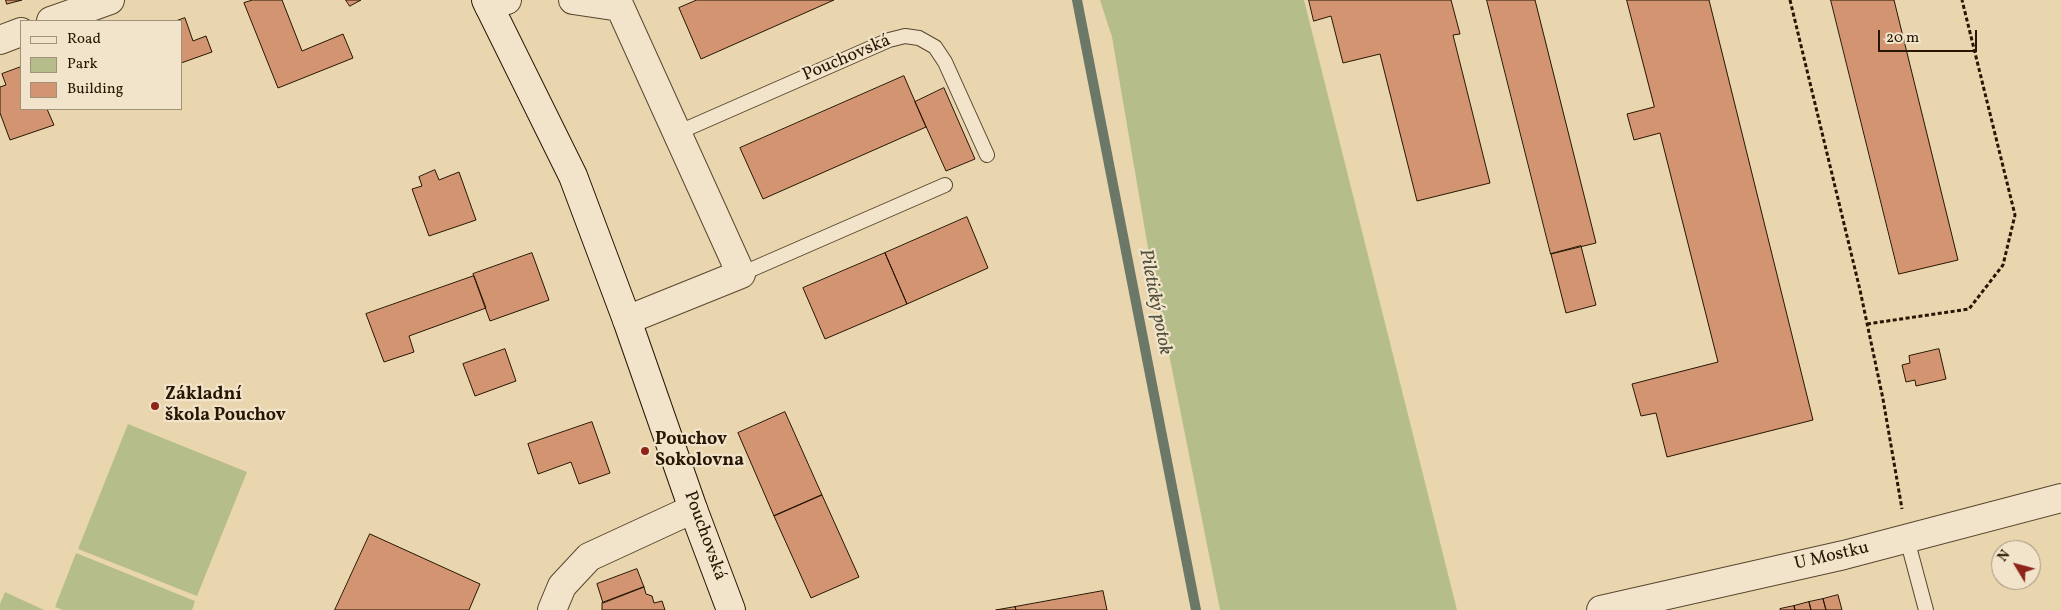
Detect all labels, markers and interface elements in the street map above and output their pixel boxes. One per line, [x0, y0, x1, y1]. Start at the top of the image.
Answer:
legend [20, 20, 182, 110]
scale bar [1881, 20, 1980, 52]
text: 20 m [1886, 28, 1919, 49]
text: Road [67, 29, 101, 50]
street label: Pouchovská [800, 31, 894, 87]
text: Park [67, 54, 98, 75]
text: Building [67, 79, 123, 100]
water label: Piletický potok [1133, 247, 1175, 357]
place label: Základní škola Pouchov [165, 385, 286, 428]
marker: Základní škola Pouchov [149, 400, 161, 412]
place label: Pouchov Sokolovna [655, 430, 744, 472]
marker: Pouchov Sokolovna [639, 445, 651, 457]
street label: Pouchovská [678, 488, 730, 584]
street label: U Mostku [1793, 538, 1871, 576]
north arrow [1991, 540, 2041, 590]
text: N [1994, 547, 2015, 566]

